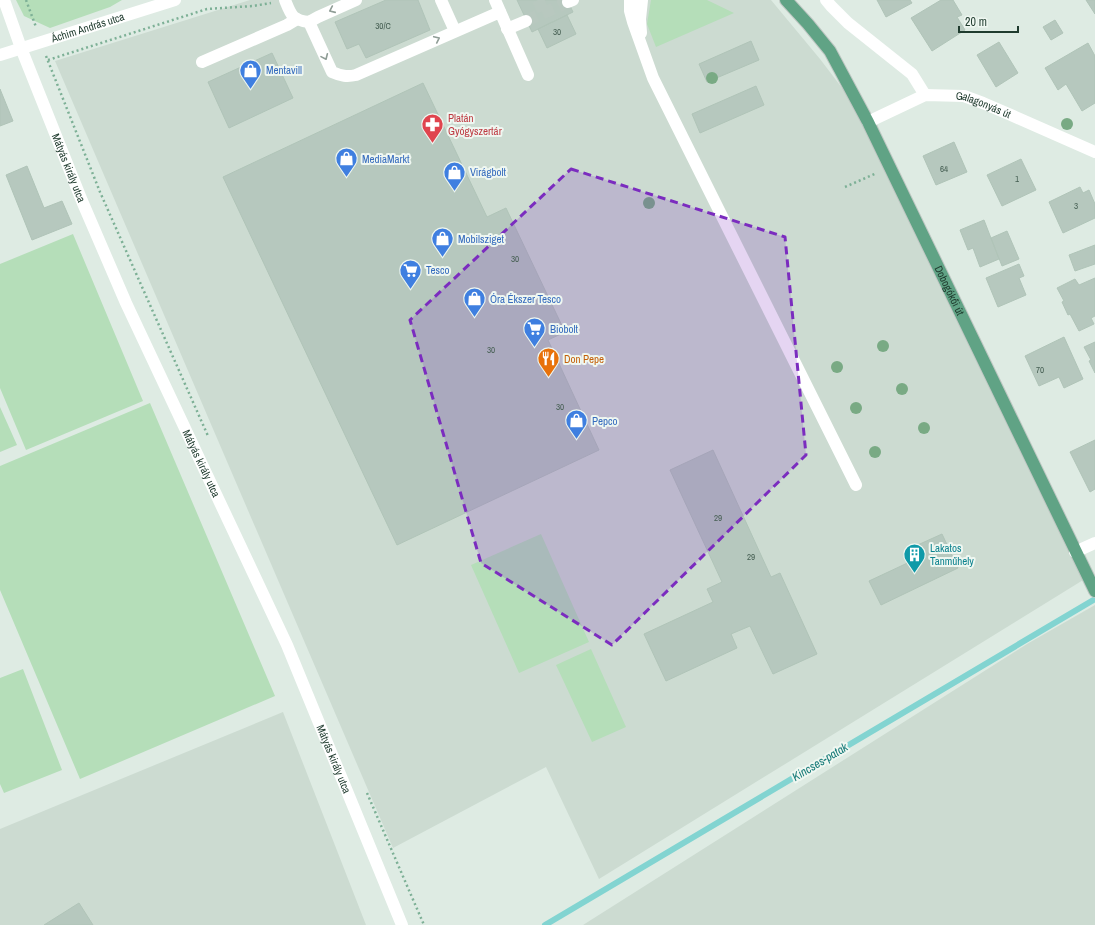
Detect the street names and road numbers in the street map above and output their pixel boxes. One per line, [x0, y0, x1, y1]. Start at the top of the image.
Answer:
street label: Áchim András utca [49, 9, 126, 46]
street label: Galagonyás út [956, 89, 1014, 121]
street label: Mátyás király utca [49, 131, 89, 204]
street label: Dobogókői út [931, 263, 968, 318]
street label: Mátyás király utca [180, 427, 223, 499]
street label: Mátyás király utca [314, 723, 354, 795]

